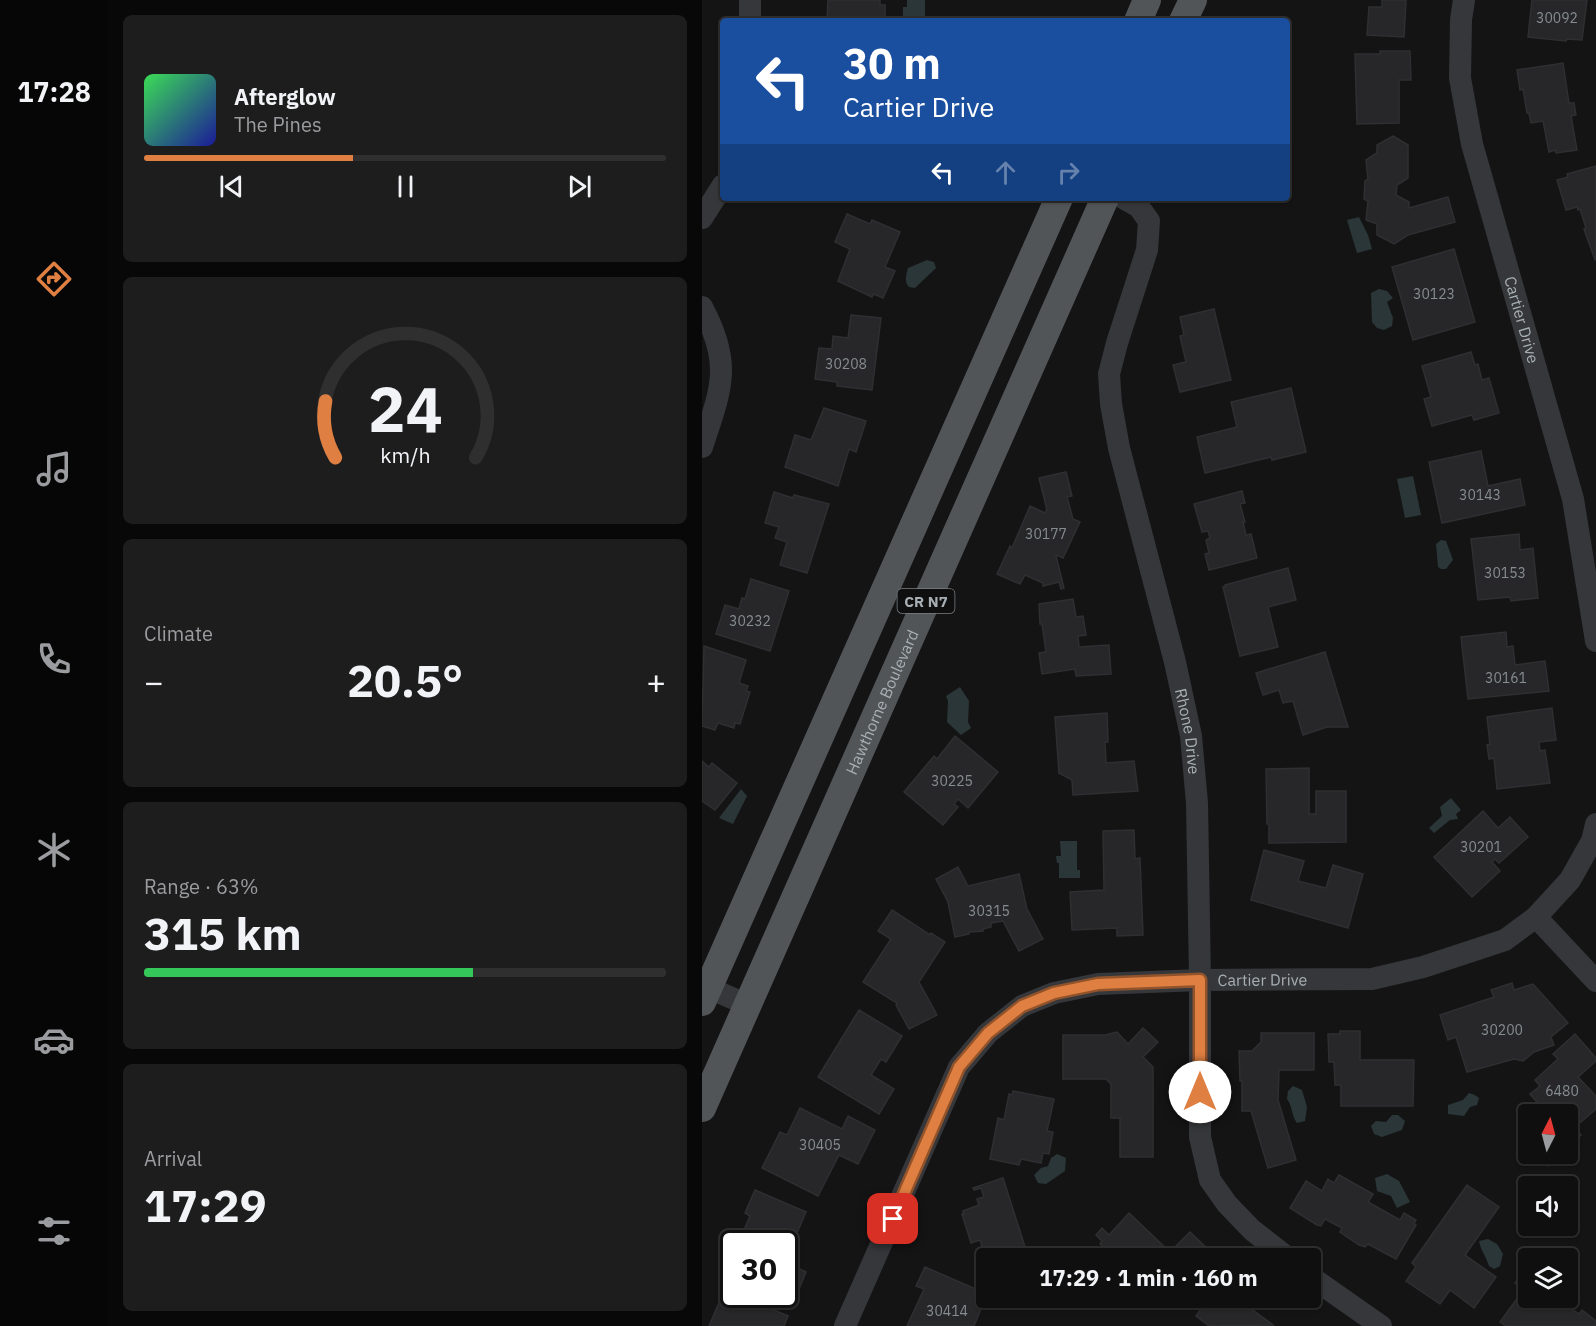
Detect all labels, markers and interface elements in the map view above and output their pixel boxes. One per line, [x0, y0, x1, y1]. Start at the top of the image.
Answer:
house number: 30092 [1536, 9, 1578, 27]
text: 30 m [843, 36, 941, 91]
icon: left [744, 42, 822, 120]
text: 17:28 [17, 74, 91, 109]
text: Afterglow [234, 82, 336, 111]
text: Cartier Drive [843, 89, 994, 124]
text: The Pines [234, 111, 322, 138]
icon: left [926, 156, 959, 189]
icon: ahead [989, 156, 1022, 189]
icon: right [1052, 156, 1085, 189]
icon: previous [215, 170, 248, 203]
icon: pause [389, 170, 422, 203]
icon: next [563, 170, 596, 203]
icon: directions [33, 258, 75, 300]
street label: Cartier Drive [1500, 274, 1544, 366]
house number: 30123 [1413, 285, 1455, 303]
house number: 30208 [825, 355, 867, 373]
text: 24 [368, 368, 442, 449]
text: km/h [380, 441, 430, 469]
icon: music [33, 448, 75, 490]
house number: 30143 [1459, 486, 1501, 504]
house number: 30177 [1025, 525, 1067, 543]
house number: 30153 [1484, 564, 1526, 582]
road number: CR N7 [898, 589, 954, 613]
house number: 30232 [729, 612, 771, 630]
text: Climate [144, 620, 213, 647]
street label: Hawthorne Boulevard [841, 627, 923, 777]
icon: phone [33, 638, 75, 680]
text: 20.5° [347, 651, 463, 709]
text: − [144, 660, 164, 703]
text: + [646, 660, 666, 703]
house number: 30161 [1485, 669, 1527, 687]
street label: Rhone Drive [1171, 686, 1204, 775]
house number: 30225 [931, 772, 973, 790]
icon: climate [33, 829, 75, 871]
house number: 30201 [1460, 838, 1502, 856]
text: Range · 63% [144, 873, 259, 900]
house number: 30315 [968, 902, 1010, 920]
text: 315 km [144, 904, 302, 962]
street label: Cartier Drive [1217, 969, 1307, 990]
icon: car [33, 1019, 75, 1061]
house number: 30200 [1481, 1021, 1523, 1039]
position arrow [1168, 1060, 1232, 1124]
house number: 6480 [1545, 1082, 1579, 1100]
north arrow [1518, 1104, 1578, 1164]
map controls [1518, 1104, 1578, 1308]
house number: 30405 [799, 1136, 841, 1154]
text: Arrival [144, 1145, 202, 1172]
text: 17:29 [144, 1176, 267, 1234]
button: sound [1518, 1176, 1578, 1236]
pin [867, 1193, 918, 1244]
icon: arrive [876, 1202, 909, 1235]
icon: filters [33, 1210, 75, 1252]
speed limit sign: 30 [720, 1230, 798, 1308]
button: layers [1518, 1248, 1578, 1308]
text: 17:29 · 1 min · 160 m [1039, 1263, 1258, 1292]
house number: 30414 [926, 1302, 968, 1320]

